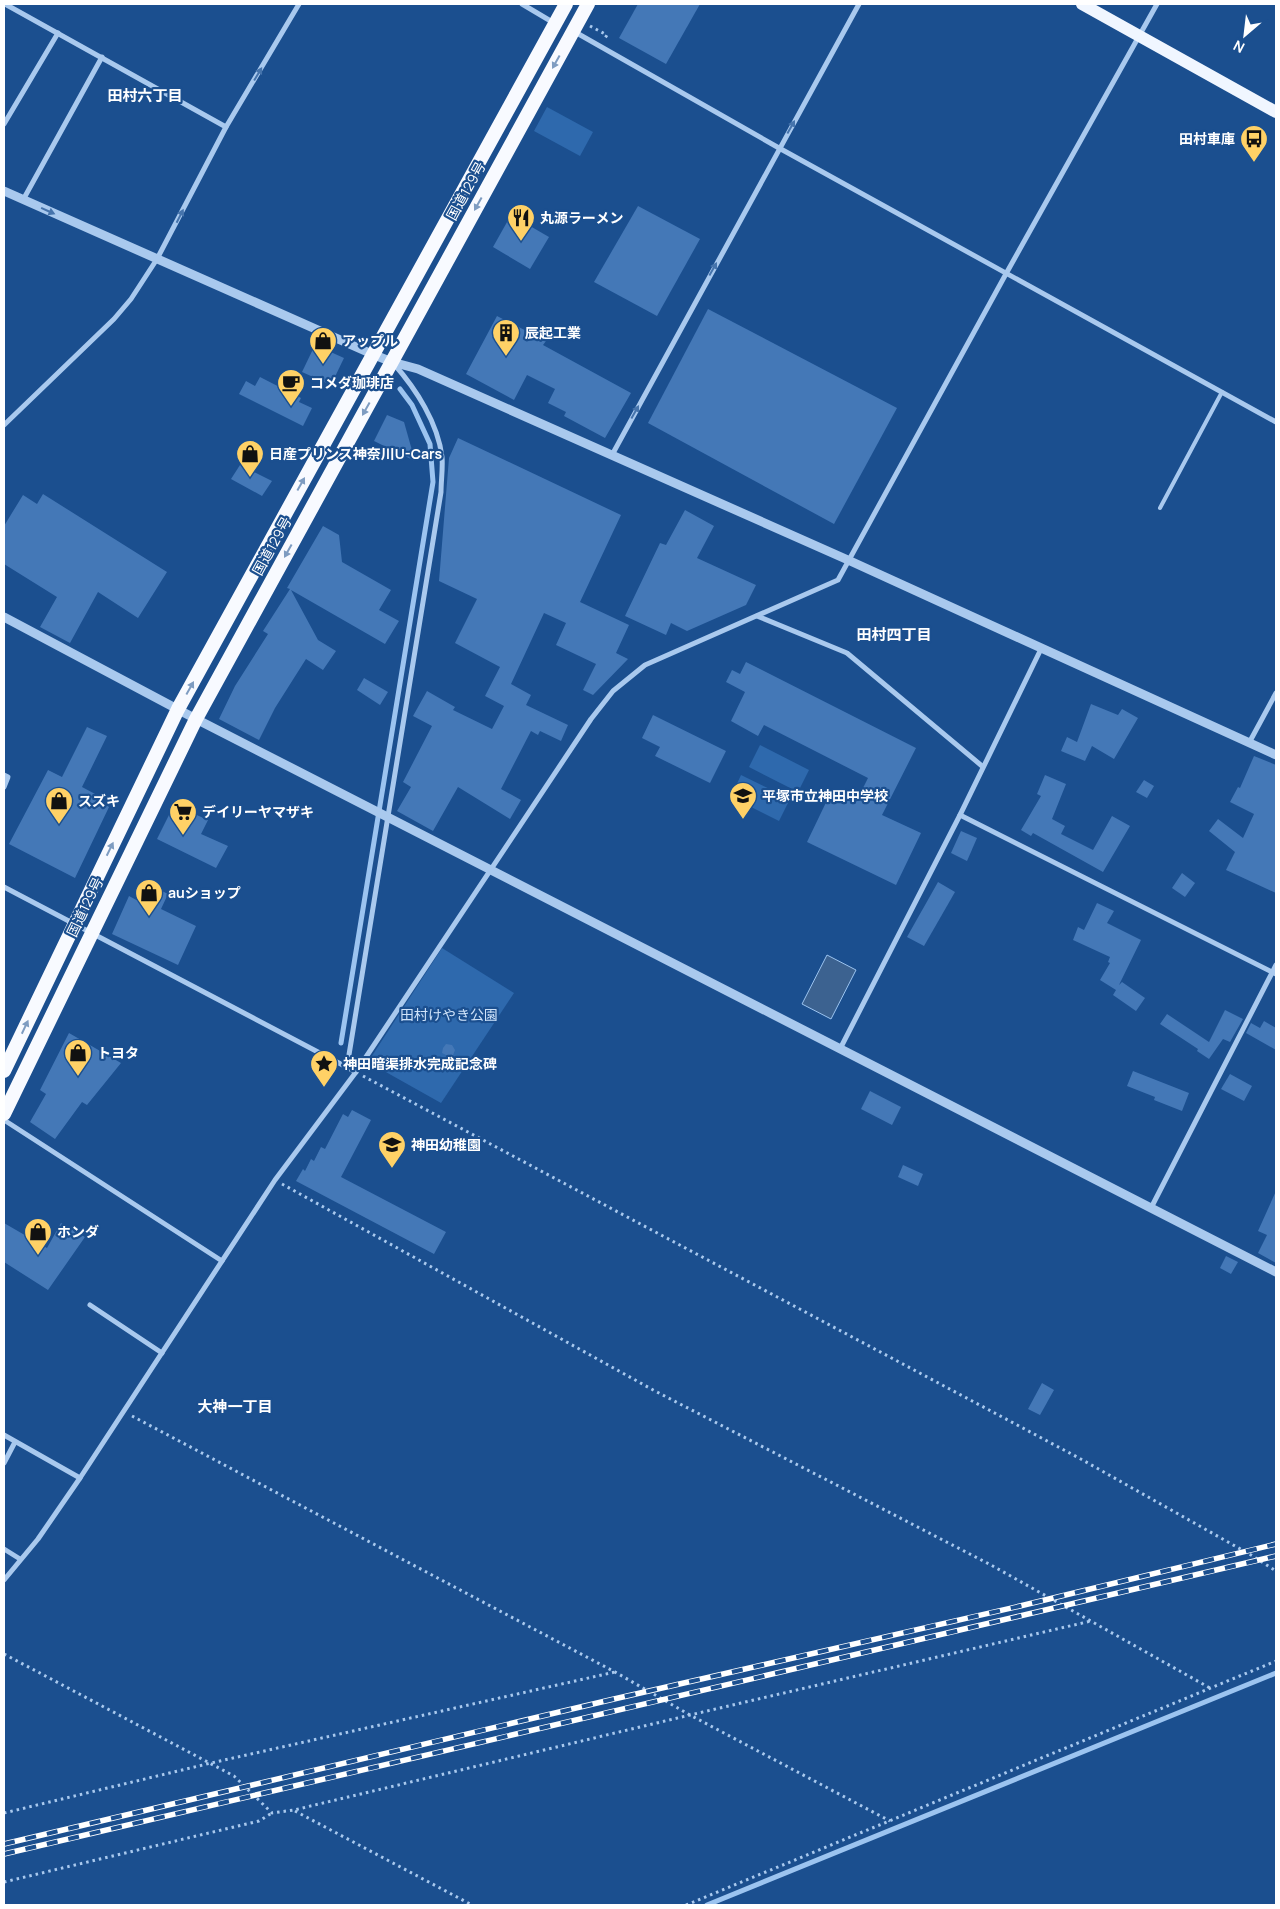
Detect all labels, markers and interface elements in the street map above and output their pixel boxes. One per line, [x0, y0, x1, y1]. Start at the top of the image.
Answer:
north arrow [1220, 10, 1270, 60]
text: N [1230, 36, 1248, 58]
one-way arrow [551, 55, 560, 68]
one-way arrow [253, 67, 262, 80]
district label: 田村六丁目 [107, 85, 183, 106]
one-way arrow [787, 119, 795, 134]
bus stop icon: 田村車庫 [1239, 124, 1269, 163]
place label: 田村車庫 [1179, 129, 1235, 148]
street label: 国道129号 [442, 158, 489, 223]
one-way arrow [474, 197, 482, 212]
restaurant icon: 丸源ラーメン [506, 203, 536, 242]
one-way arrow [41, 208, 55, 216]
place label: 丸源ラーメン [540, 208, 623, 227]
one-way arrow [176, 209, 184, 223]
one-way arrow [709, 262, 717, 277]
building icon: 辰起工業 [491, 318, 521, 357]
place label: 辰起工業 [525, 323, 581, 342]
shop icon: アップル [308, 326, 338, 365]
place label: アップル [342, 331, 398, 350]
cafe icon: コメダ珈琲店 [276, 368, 306, 407]
place label: コメダ珈琲店 [310, 373, 394, 392]
one-way arrow [362, 402, 371, 415]
one-way arrow [631, 405, 639, 419]
shop icon: 日産プリンス神奈川U-Cars [235, 439, 265, 478]
place label: 日産プリンス神奈川U-Cars [269, 444, 442, 463]
one-way arrow [297, 477, 306, 490]
street label: 国道129号 [248, 513, 295, 578]
one-way arrow [284, 544, 292, 558]
district label: 田村四丁目 [856, 624, 932, 645]
one-way arrow [186, 681, 194, 695]
school or university icon: 平塚市立神田中学校 [728, 781, 758, 820]
shop icon: スズキ [44, 786, 74, 825]
place label: 平塚市立神田中学校 [762, 786, 888, 805]
place label: スズキ [78, 791, 120, 810]
supermarket icon: デイリーヤマザキ [168, 797, 198, 836]
place label: デイリーヤマザキ [202, 802, 314, 821]
one-way arrow [106, 842, 114, 856]
street label: 国道129号 [62, 874, 107, 940]
shop icon: auショップ [134, 878, 164, 917]
place label: auショップ [168, 883, 241, 902]
park label: 田村けやき公園 [400, 1005, 498, 1024]
one-way arrow [21, 1020, 29, 1034]
shop icon: トヨタ [63, 1038, 93, 1077]
place label: トヨタ [97, 1043, 139, 1062]
place icon: 神田暗渠排水完成記念碑 [309, 1049, 339, 1088]
place label: 神田暗渠排水完成記念碑 [343, 1054, 497, 1073]
school or university icon: 神田幼稚園 [377, 1130, 407, 1169]
place label: 神田幼稚園 [411, 1135, 481, 1154]
shop icon: ホンダ [23, 1217, 53, 1256]
place label: ホンダ [57, 1222, 99, 1241]
district label: 大神一丁目 [197, 1396, 273, 1417]

